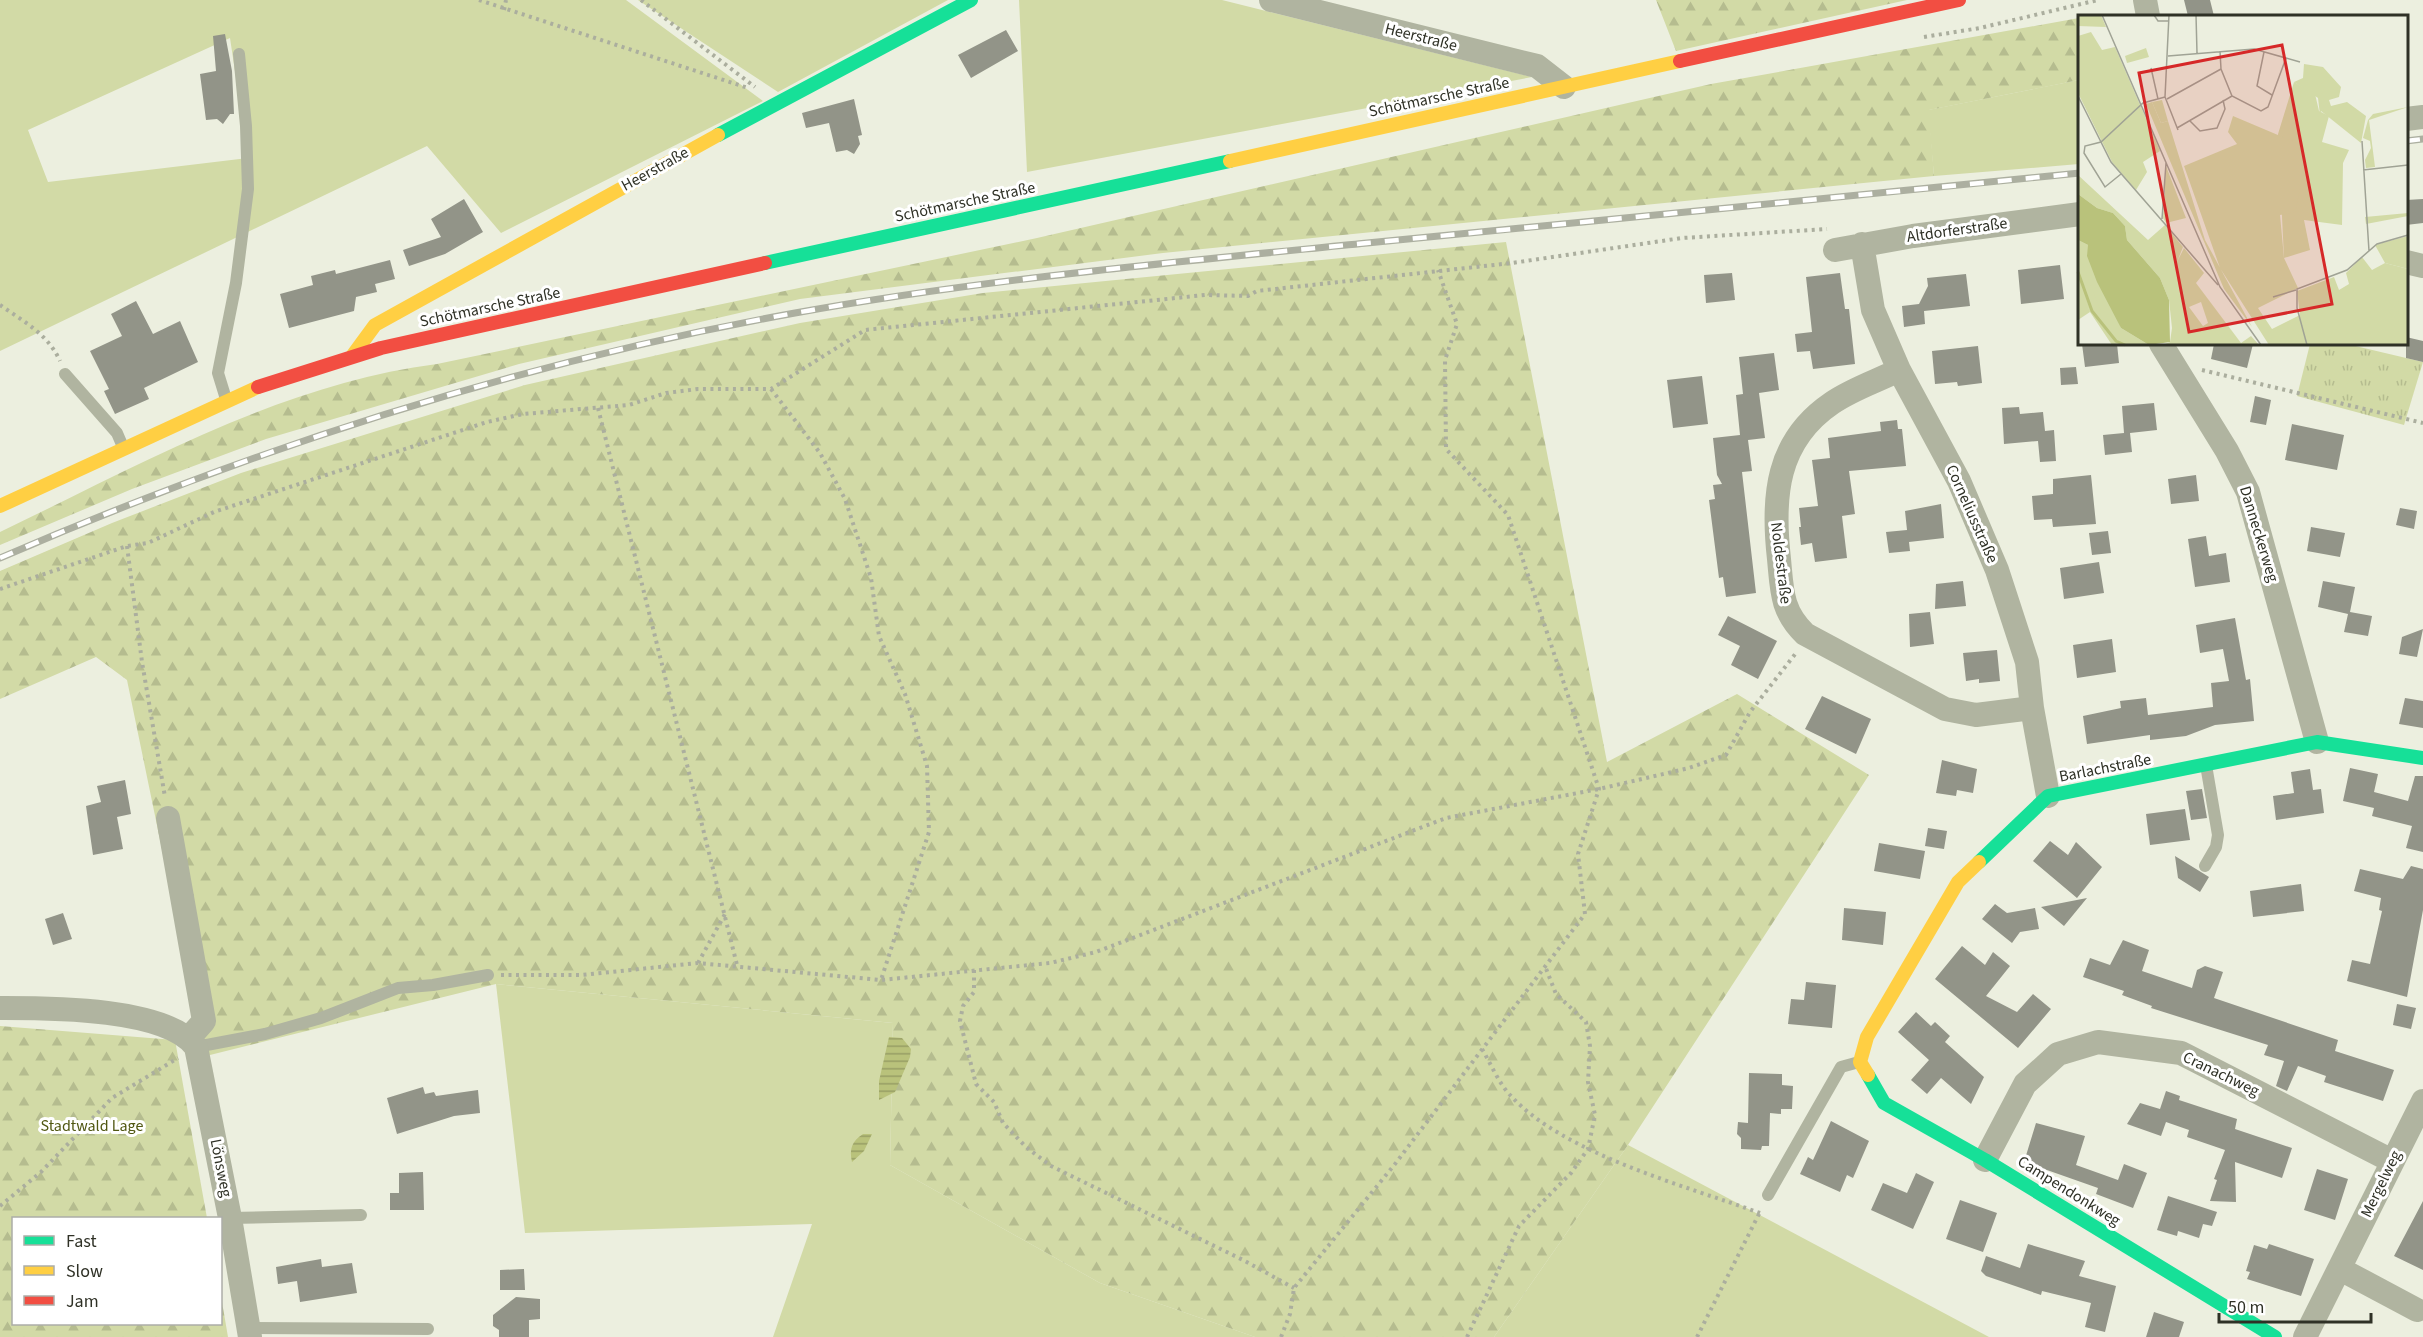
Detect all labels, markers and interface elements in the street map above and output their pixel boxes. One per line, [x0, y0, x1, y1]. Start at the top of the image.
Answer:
inset map [2078, 15, 2408, 345]
street label: Heerstraße [1382, 17, 1460, 57]
street label: Schötmarsche Straße [1367, 71, 1511, 123]
street label: Heerstraße [617, 141, 693, 197]
street label: Schötmarsche Straße [893, 176, 1037, 228]
street label: Altdorferstraße [1905, 212, 2009, 248]
street label: Schötmarsche Straße [418, 281, 562, 333]
street label: Corneliusstraße [1940, 461, 2004, 567]
street label: Danneckerweg [2234, 483, 2284, 585]
street label: Noldestraße [1765, 521, 1797, 605]
street label: Barlachstraße [2057, 748, 2153, 788]
street label: Cranachweg [2179, 1046, 2263, 1102]
park label: Stadtwald Lage [41, 1115, 143, 1137]
street label: Lönsweg [205, 1137, 237, 1199]
street label: Mergelweg [2355, 1147, 2407, 1221]
street label: Campendonkweg [2013, 1151, 2125, 1231]
legend [12, 1217, 222, 1325]
text: Fast [66, 1229, 97, 1254]
text: Slow [66, 1259, 103, 1284]
scale bar [2219, 1286, 2370, 1324]
text: Jam [66, 1289, 99, 1314]
text: 50 m [2228, 1295, 2264, 1320]

